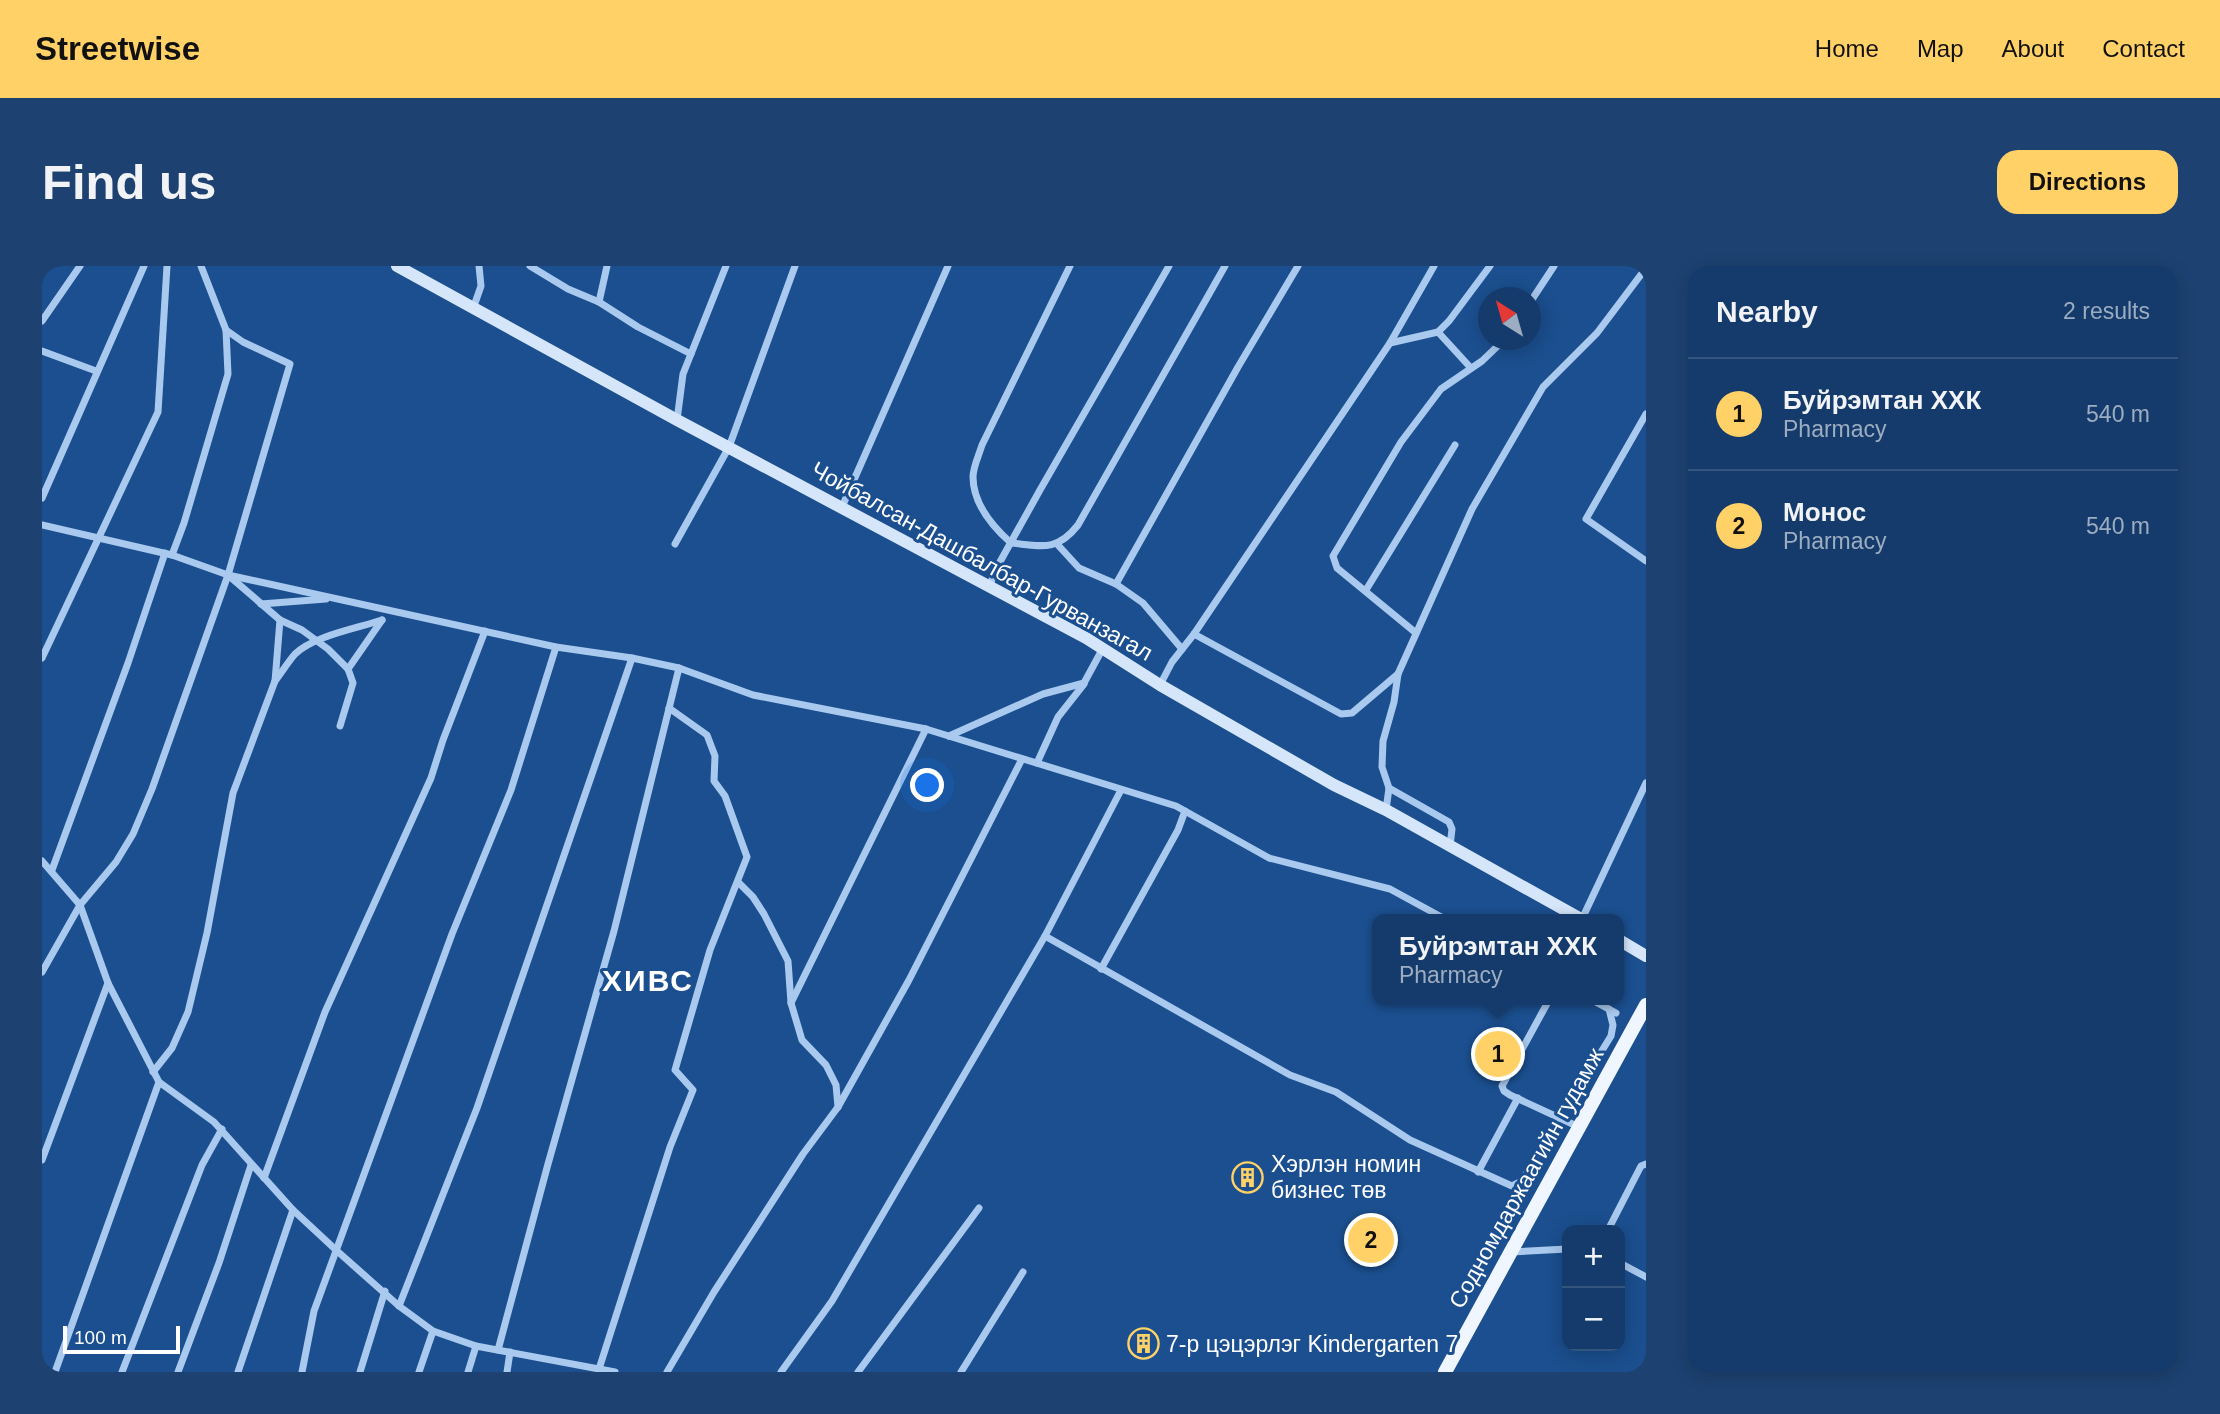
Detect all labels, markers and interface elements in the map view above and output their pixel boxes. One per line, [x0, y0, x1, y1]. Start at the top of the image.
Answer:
text: Streetwise [35, 30, 200, 67]
text: Home [1815, 35, 1879, 62]
text: Map [1917, 35, 1964, 62]
text: About [2002, 35, 2064, 62]
text: Contact [2102, 35, 2185, 62]
button: Directions [1997, 150, 2178, 214]
text: Find us [42, 155, 216, 209]
north arrow [1478, 287, 1541, 350]
text: Nearby [1716, 295, 1818, 328]
text: 2 results [2063, 298, 2150, 324]
text: Буйрэмтан ХХК [1783, 385, 1981, 415]
text: 1 [1733, 401, 1745, 427]
text: 540 m [2086, 401, 2150, 427]
text: Pharmacy [1783, 416, 1887, 442]
street label: Чойбалсан-Дашбалбар-Гурванзагал [807, 456, 1157, 666]
text: Монос [1783, 497, 1866, 527]
text: 2 [1733, 513, 1745, 539]
text: 540 m [2086, 513, 2150, 539]
text: Pharmacy [1783, 528, 1887, 554]
your location [910, 768, 944, 802]
popup [1372, 914, 1624, 1005]
text: Буйрэмтан ХХК [1399, 931, 1597, 961]
text: Pharmacy [1399, 962, 1502, 988]
district label: ХИВС [602, 964, 694, 997]
pin: 1 [1475, 1028, 1521, 1080]
street label: Содномдаржаагийн гудамж [1444, 1043, 1609, 1313]
place label: Хэрлэн номин бизнес төв [1271, 1151, 1421, 1203]
building icon: Хэрлэн номин бизнес төв [1231, 1160, 1265, 1194]
pin: 2 [1348, 1214, 1394, 1266]
map controls [1562, 1225, 1625, 1351]
button: + [1562, 1225, 1625, 1288]
button: − [1562, 1288, 1625, 1351]
scale bar [63, 1323, 180, 1355]
text: 100 m [74, 1327, 127, 1348]
building icon: 7-р цэцэрлэг Kindergarten 7 [1126, 1327, 1160, 1361]
place label: 7-р цэцэрлэг Kindergarten 7 [1166, 1331, 1458, 1357]

